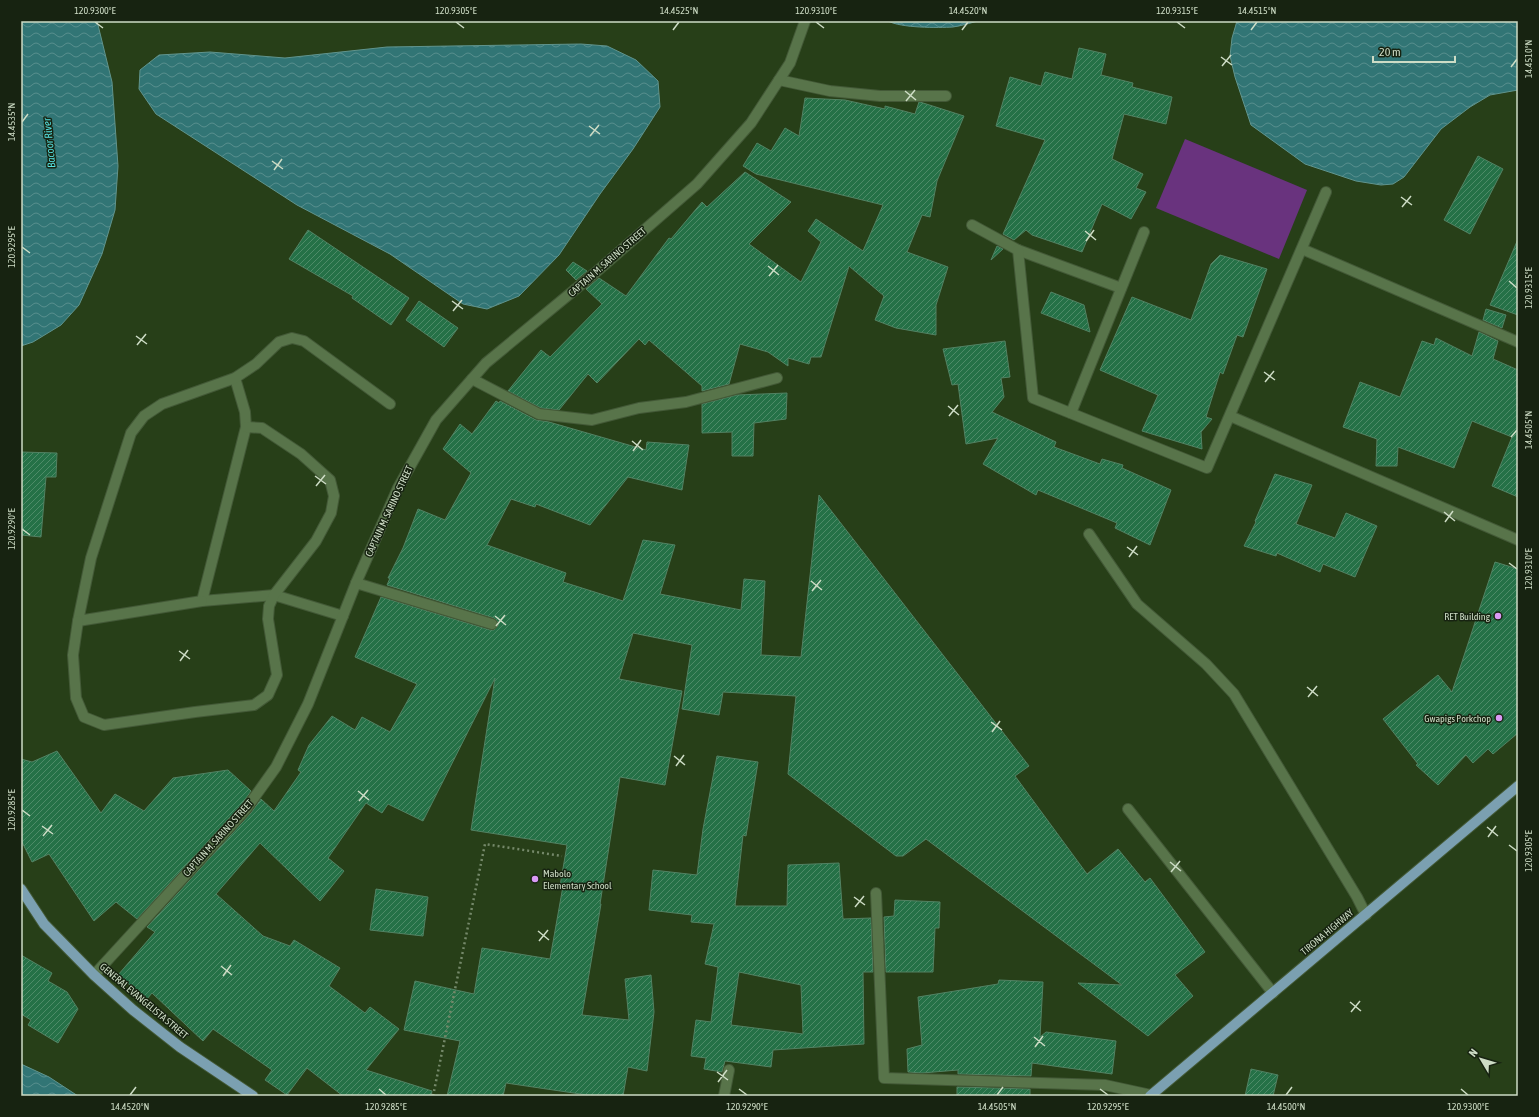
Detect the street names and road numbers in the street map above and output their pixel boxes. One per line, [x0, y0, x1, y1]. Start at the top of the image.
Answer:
street label: CAPTAIN M. SARINO STREET [566, 225, 648, 299]
street label: CAPTAIN M. SARINO STREET [363, 463, 415, 558]
street label: CAPTAIN M. SARINO STREET [181, 797, 256, 879]
street label: TIRONA HIGHWAY [1298, 906, 1356, 957]
street label: GENERAL EVANGELISTA STREET [98, 961, 191, 1041]

